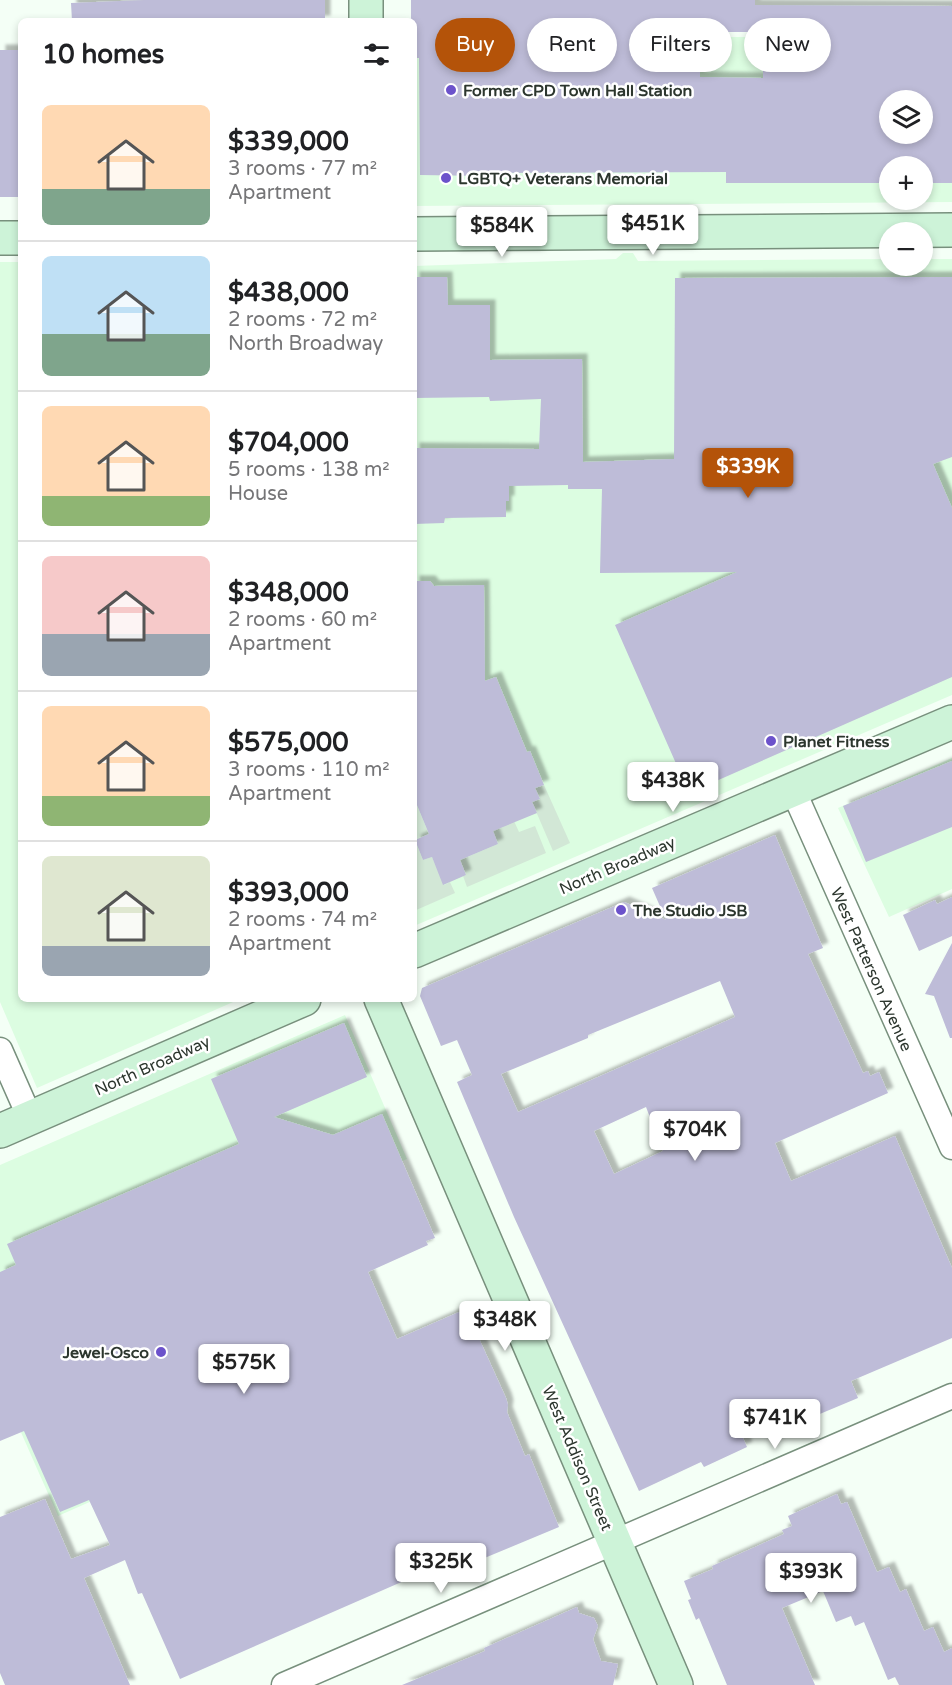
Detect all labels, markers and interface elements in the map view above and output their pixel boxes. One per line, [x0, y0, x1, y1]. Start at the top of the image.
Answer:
chip: Buy [435, 18, 515, 72]
chip: Rent [527, 18, 617, 72]
chip: Filters [629, 18, 732, 72]
chip: New [744, 18, 831, 72]
icon: filters [360, 38, 393, 71]
text: 10 homes [42, 39, 164, 70]
place label: Former CPD Town Hall Station [463, 81, 692, 101]
marker: Former CPD Town Hall Station [444, 83, 458, 97]
map controls [879, 90, 933, 276]
button: layers [879, 90, 933, 144]
text: $339,000 [228, 126, 349, 157]
icon: home [90, 129, 162, 201]
button: + [879, 156, 933, 210]
text: 3 rooms · 77 m² [228, 157, 377, 181]
place label: LGBTQ+ Veterans Memorial [458, 169, 668, 189]
marker: LGBTQ+ Veterans Memorial [439, 171, 453, 185]
text: Apartment [228, 181, 331, 205]
pin: $451K [611, 205, 695, 256]
pin: $584K [460, 207, 544, 258]
text: $451K [621, 212, 685, 236]
text: $584K [470, 214, 534, 238]
button: − [879, 222, 933, 276]
text: $438,000 [228, 277, 349, 308]
icon: home [90, 280, 162, 352]
text: 2 rooms · 72 m² [228, 308, 377, 332]
text: North Broadway [228, 332, 383, 356]
text: $704,000 [228, 427, 349, 458]
icon: home [90, 430, 162, 502]
pin: $339K [706, 448, 790, 499]
text: $339K [716, 455, 780, 479]
text: 5 rooms · 138 m² [228, 458, 390, 482]
text: House [228, 482, 288, 506]
text: $348,000 [228, 577, 349, 608]
icon: home [90, 580, 162, 652]
text: 2 rooms · 60 m² [228, 608, 377, 632]
text: Apartment [228, 632, 331, 656]
text: $575,000 [228, 727, 348, 758]
icon: home [90, 730, 162, 802]
place label: Planet Fitness [783, 732, 890, 752]
marker: Planet Fitness [764, 734, 778, 748]
text: 3 rooms · 110 m² [228, 758, 390, 782]
pin: $438K [631, 762, 715, 813]
text: $438K [641, 769, 705, 793]
text: Apartment [228, 782, 331, 806]
street label: North Broadway [556, 832, 679, 899]
text: $393,000 [228, 877, 349, 908]
icon: home [90, 880, 162, 952]
street label: West Patterson Avenue [826, 884, 916, 1055]
place label: The Studio JSB [632, 901, 747, 921]
marker: The Studio JSB [614, 903, 628, 917]
text: 2 rooms · 74 m² [228, 908, 377, 932]
text: Apartment [228, 932, 331, 956]
street label: North Broadway [92, 1031, 214, 1100]
pin: $704K [653, 1111, 737, 1162]
text: $704K [663, 1118, 727, 1142]
pin: $348K [463, 1301, 547, 1352]
text: $348K [473, 1308, 537, 1332]
place label: Jewel-Osco [62, 1343, 149, 1363]
pin: $575K [202, 1344, 286, 1395]
marker: Jewel-Osco [154, 1345, 168, 1359]
text: $575K [212, 1351, 276, 1375]
street label: West Addison Street [538, 1383, 617, 1534]
pin: $741K [733, 1399, 817, 1450]
text: $741K [743, 1406, 807, 1430]
pin: $325K [399, 1543, 483, 1594]
text: $325K [409, 1550, 473, 1574]
pin: $393K [769, 1553, 853, 1604]
text: $393K [779, 1560, 843, 1584]

